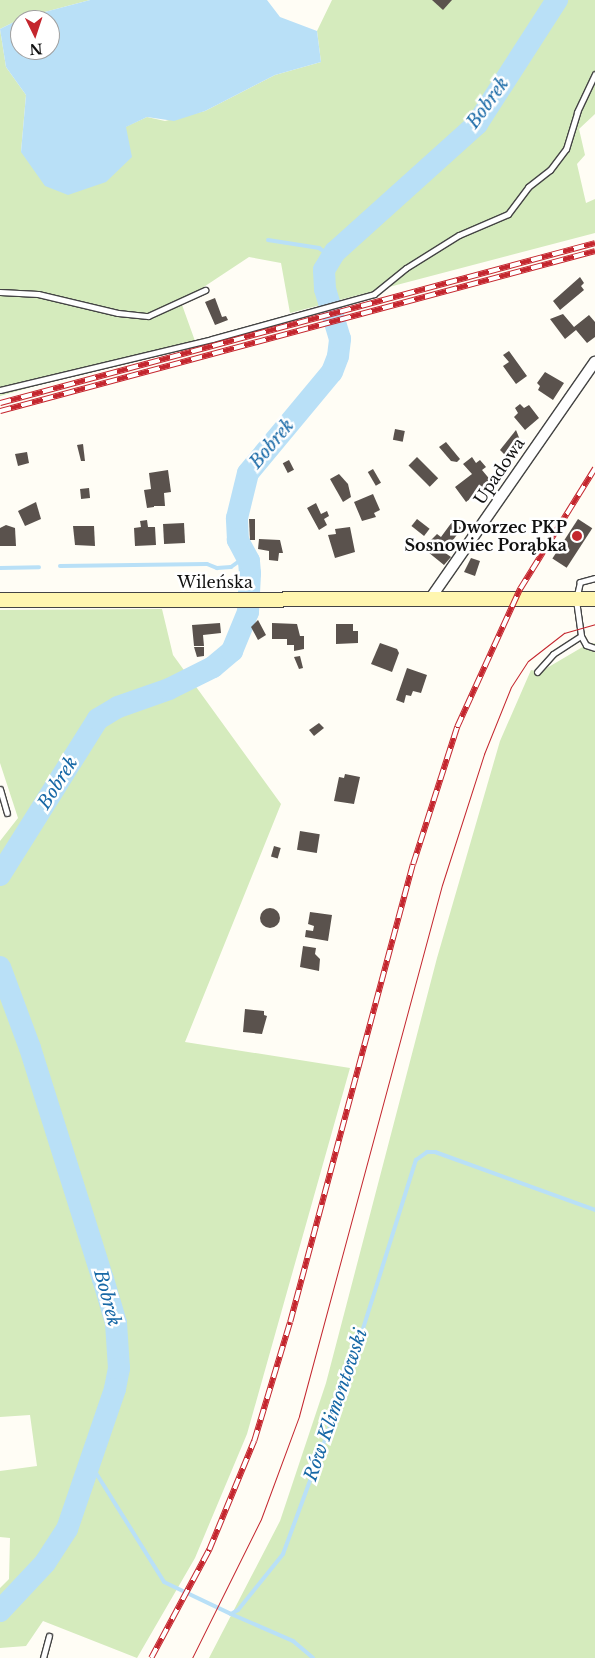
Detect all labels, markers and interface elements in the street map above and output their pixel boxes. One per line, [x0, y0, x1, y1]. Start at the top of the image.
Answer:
north arrow [10, 10, 60, 60]
text: N [29, 40, 43, 58]
water label: Bobrek [462, 73, 514, 133]
water label: Bobrek [245, 415, 299, 473]
street label: Upadowa [470, 434, 528, 508]
place label: Dworzec PKP Sosnowiec Porąbka [404, 517, 567, 555]
marker: Dworzec PKP Sosnowiec Porąbka [571, 530, 583, 542]
street label: Wileńska [177, 572, 253, 592]
water label: Bobrek [34, 753, 82, 813]
water label: Bobrek [89, 1267, 125, 1329]
water label: Rów Klimontowski [300, 1326, 372, 1484]

